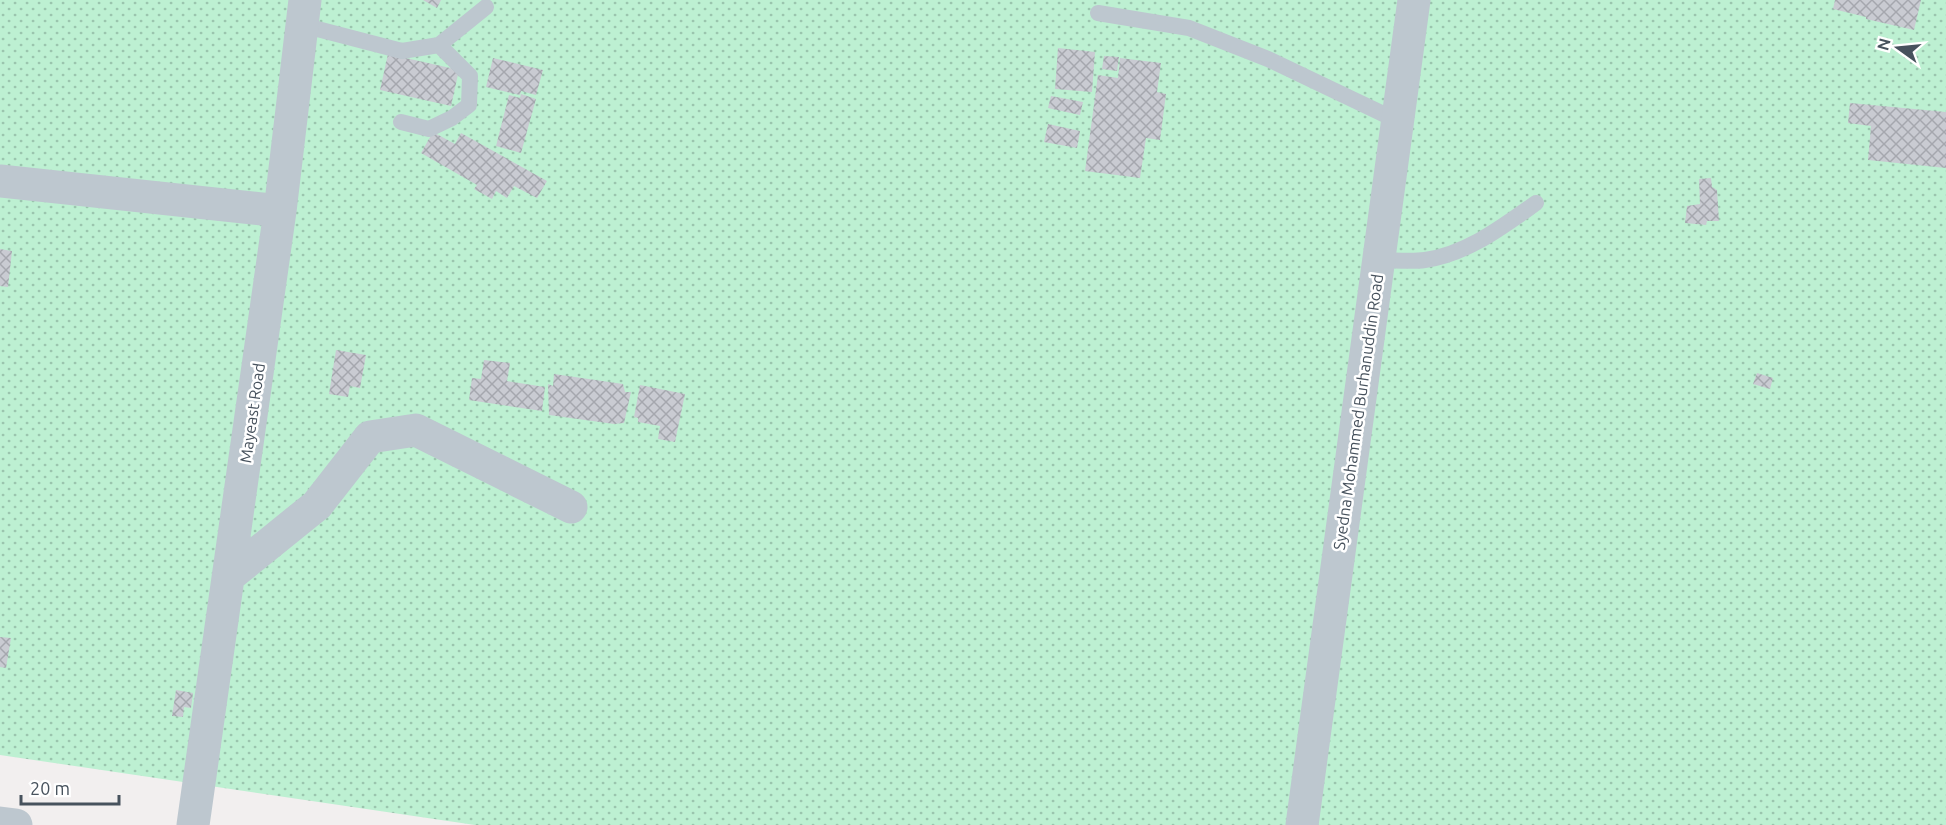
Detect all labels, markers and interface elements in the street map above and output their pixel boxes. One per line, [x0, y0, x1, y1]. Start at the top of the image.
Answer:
north arrow [1868, 18, 1928, 78]
text: N [1873, 36, 1894, 52]
street label: Syedna Mohammed Burhanuddin Road [1330, 273, 1386, 551]
street label: Mayeast Road [236, 362, 268, 464]
scale bar [21, 768, 118, 806]
text: 20 m [30, 778, 70, 798]

